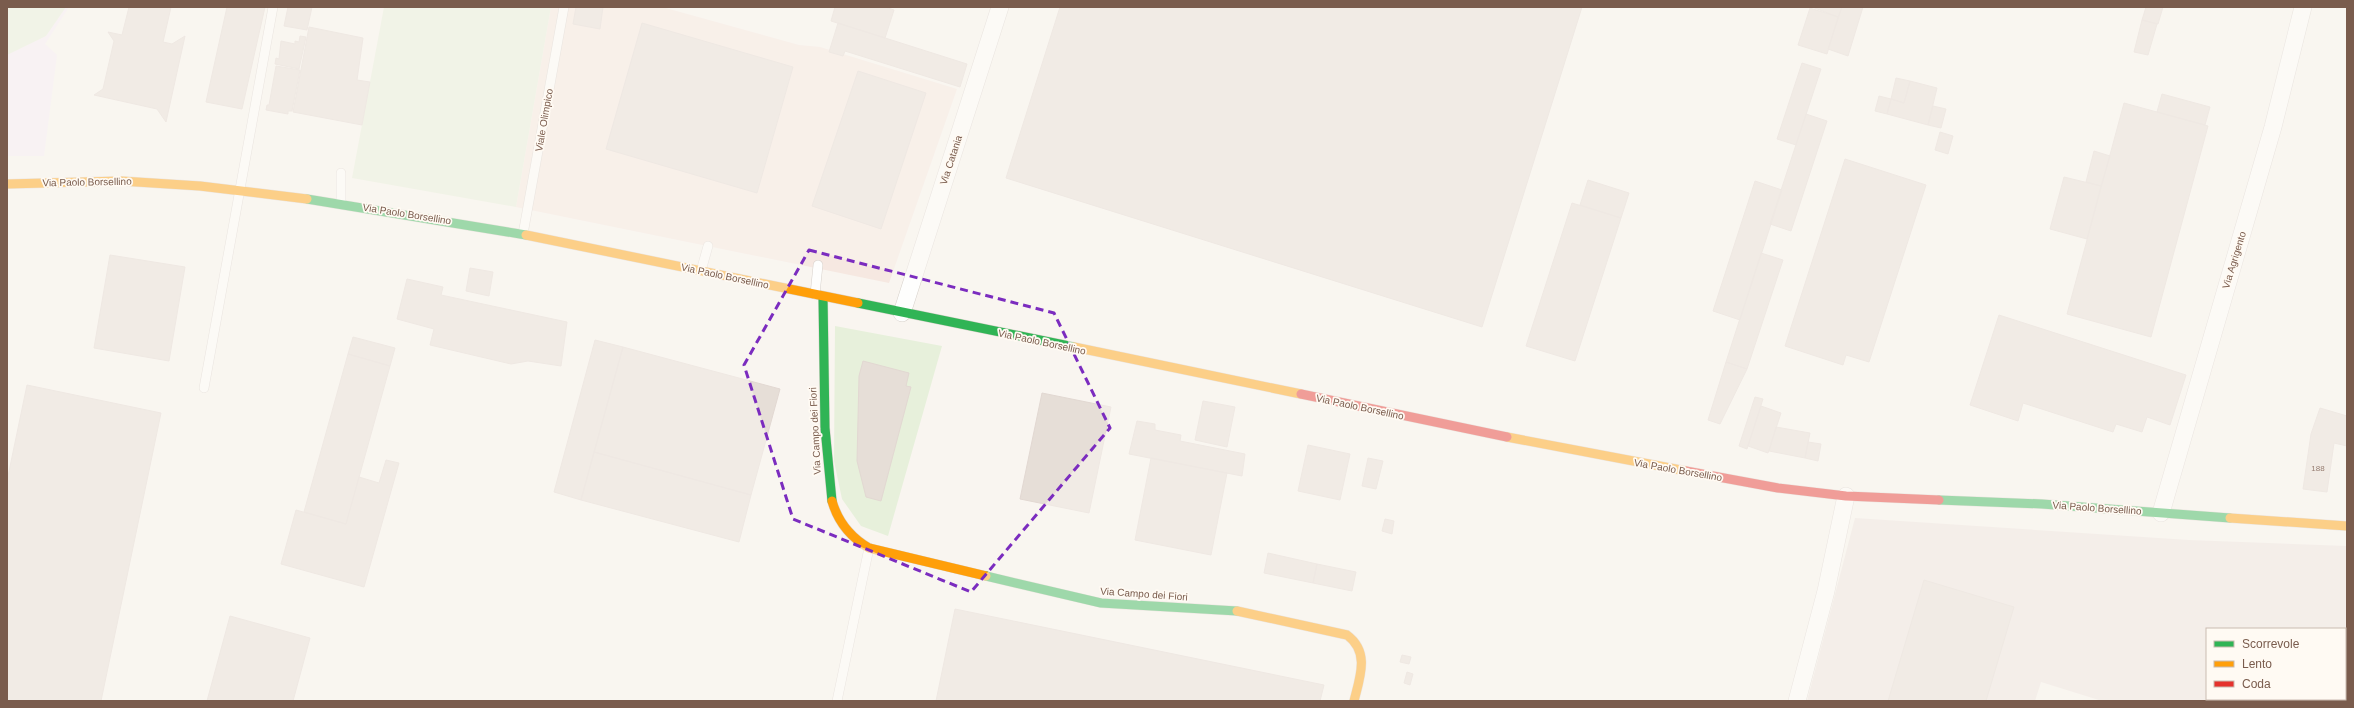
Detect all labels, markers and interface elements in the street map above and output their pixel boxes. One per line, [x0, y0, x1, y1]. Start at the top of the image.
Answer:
street label: Viale Olimpico [533, 87, 555, 152]
street label: Via Catania [938, 133, 964, 186]
street label: Via Paolo Borsellino [42, 176, 132, 188]
street label: Via Paolo Borsellino [362, 202, 452, 226]
street label: Via Agrigento [2220, 230, 2248, 290]
street label: Via Paolo Borsellino [680, 261, 770, 291]
street label: Via Paolo Borsellino [997, 327, 1087, 357]
street label: Via Campo dei Fiori [807, 387, 823, 475]
street label: Via Paolo Borsellino [1315, 392, 1405, 422]
street label: Via Paolo Borsellino [1633, 457, 1723, 483]
house number: 188 [2311, 464, 2325, 473]
street label: Via Paolo Borsellino [2052, 499, 2142, 517]
street label: Via Campo dei Fiori [1100, 585, 1188, 603]
legend [2206, 628, 2346, 700]
text: Scorrevole [2242, 637, 2300, 651]
text: Lento [2242, 657, 2272, 671]
text: Coda [2242, 677, 2271, 691]

